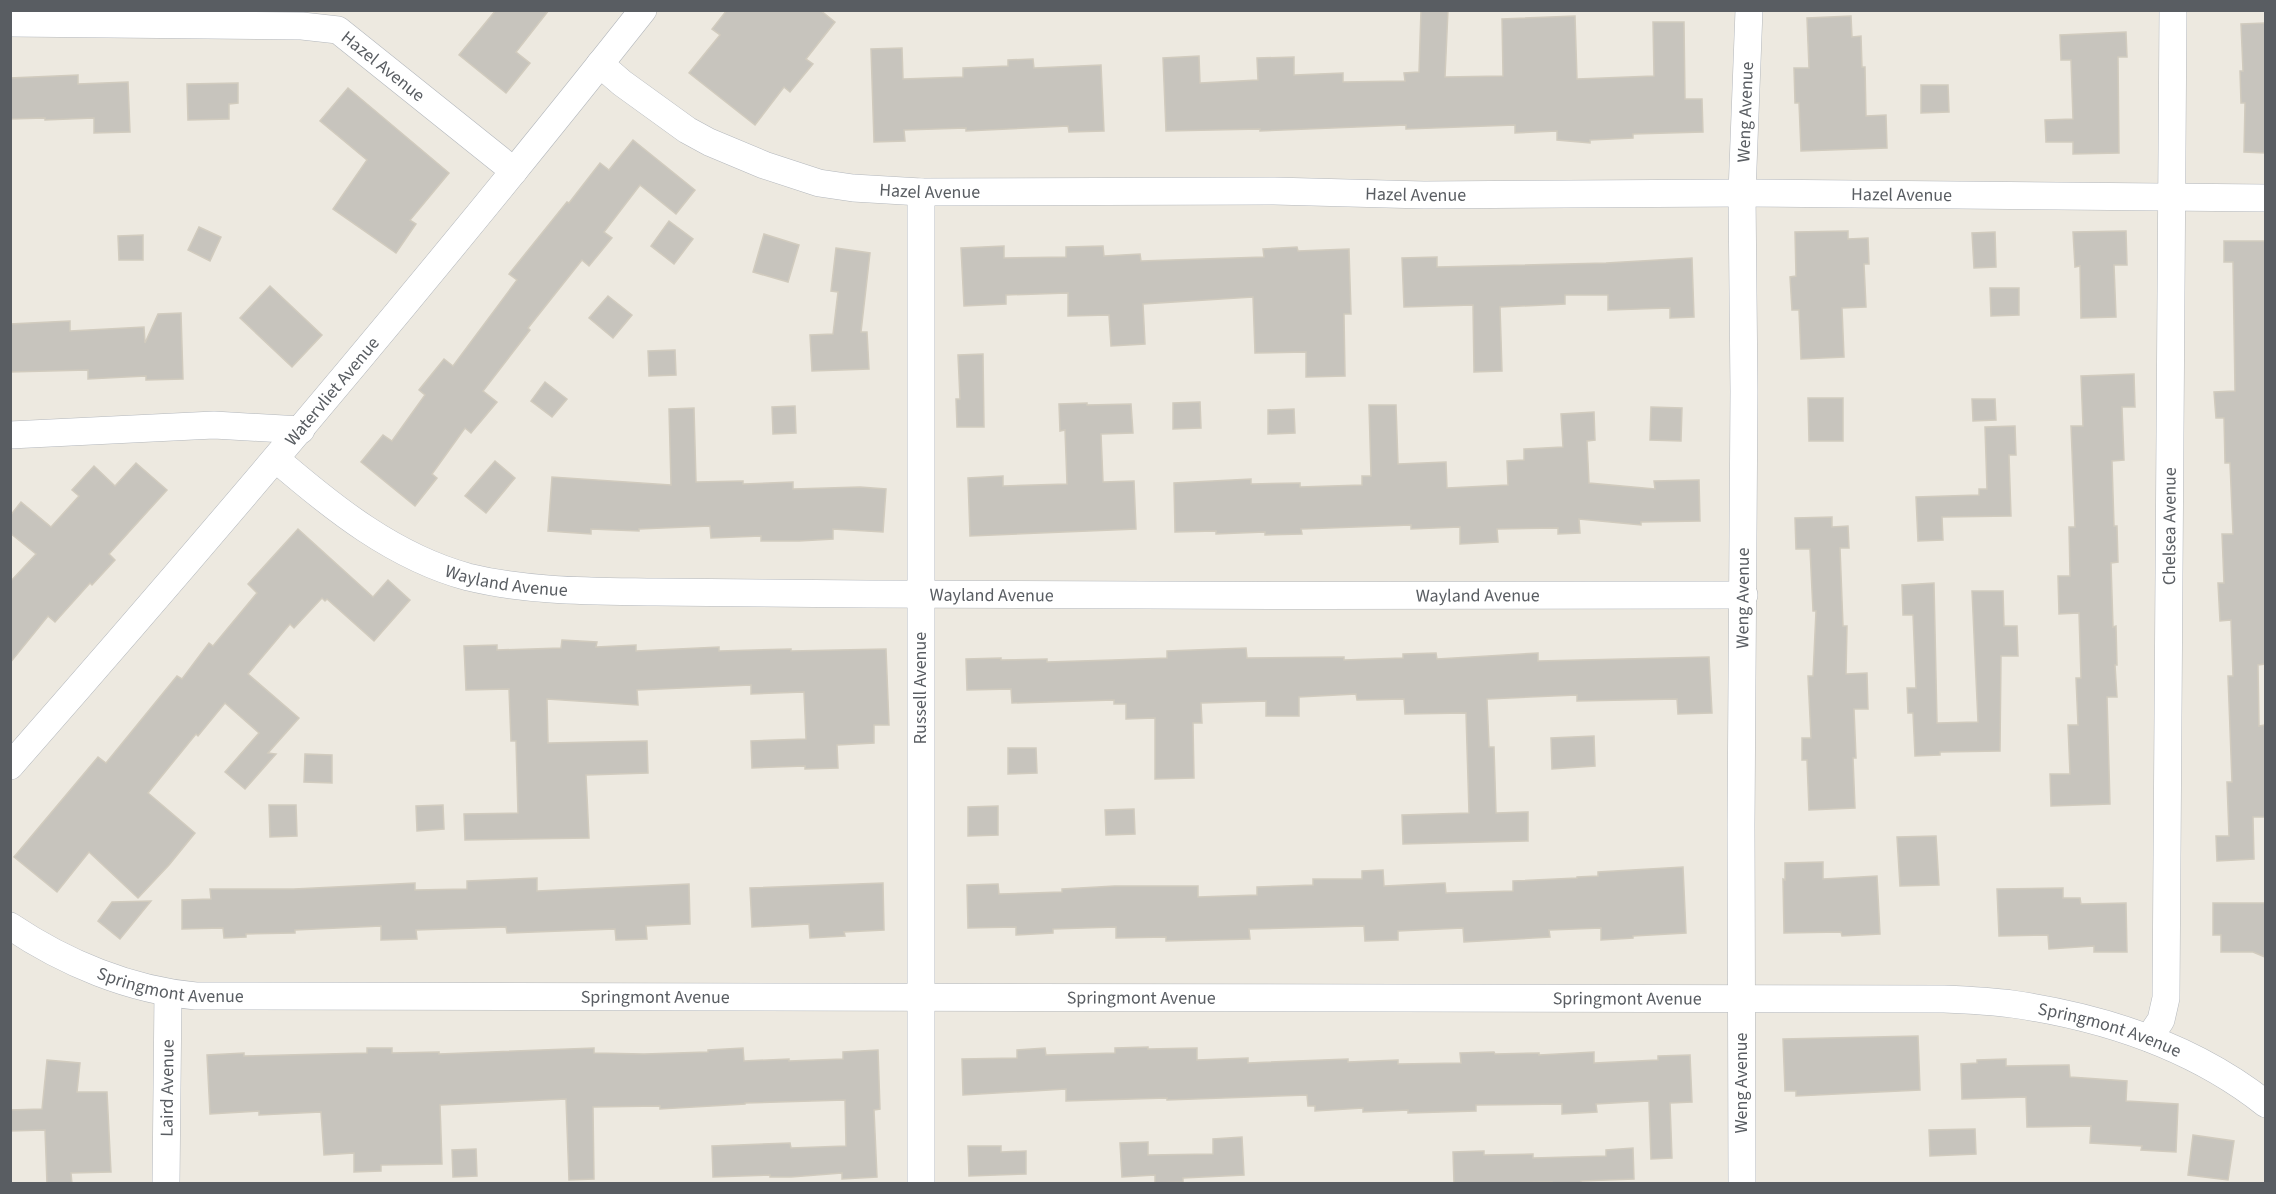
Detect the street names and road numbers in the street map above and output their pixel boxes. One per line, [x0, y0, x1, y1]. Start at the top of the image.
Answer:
street label: Hazel Avenue [336, 25, 430, 108]
street label: Weng Avenue [1731, 61, 1760, 163]
street label: Hazel Avenue [879, 178, 980, 205]
street label: Hazel Avenue [1365, 181, 1466, 208]
street label: Hazel Avenue [1851, 182, 1952, 208]
street label: Watervliet Avenue [279, 332, 386, 452]
street label: Chelsea Avenue [2157, 467, 2183, 585]
street label: Weng Avenue [1730, 547, 1756, 649]
street label: Wayland Avenue [442, 559, 568, 603]
street label: Wayland Avenue [930, 583, 1054, 608]
street label: Wayland Avenue [1416, 583, 1540, 608]
street label: Russell Avenue [908, 632, 933, 744]
street label: Springmont Avenue [93, 961, 244, 1009]
street label: Springmont Avenue [581, 985, 730, 1010]
street label: Springmont Avenue [1067, 985, 1216, 1011]
street label: Springmont Avenue [1553, 986, 1702, 1012]
street label: Springmont Avenue [2036, 996, 2185, 1064]
street label: Weng Avenue [1729, 1032, 1754, 1134]
street label: Laird Avenue [154, 1039, 181, 1137]

